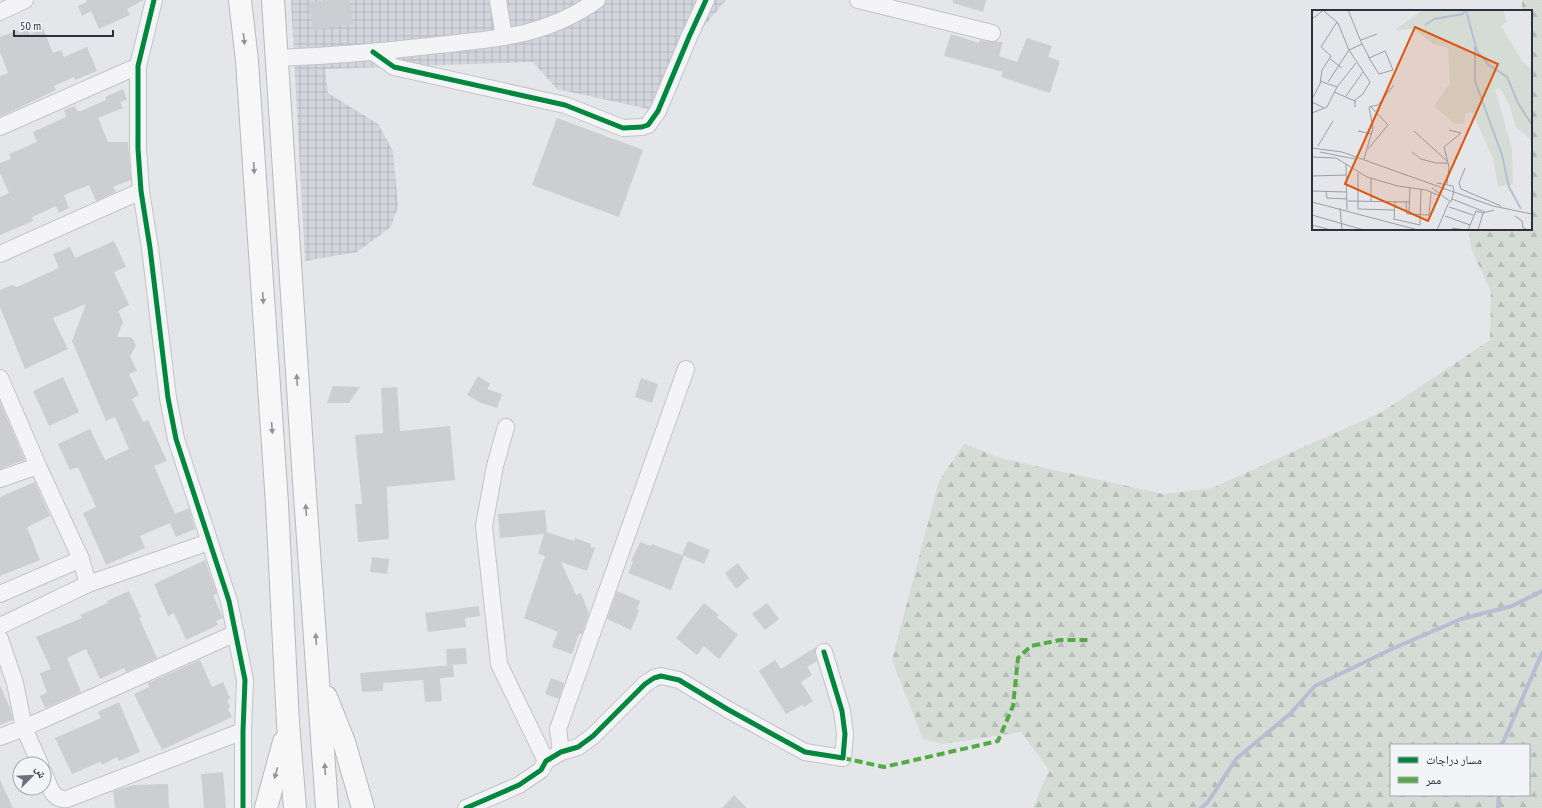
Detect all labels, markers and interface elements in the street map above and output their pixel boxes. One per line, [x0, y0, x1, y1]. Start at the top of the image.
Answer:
inset map [1312, 10, 1532, 230]
scale bar [14, 12, 113, 38]
text: 50 m [20, 18, 41, 33]
one-way arrow [241, 33, 248, 45]
one-way arrow [251, 162, 258, 174]
one-way arrow [260, 292, 267, 304]
one-way arrow [294, 374, 301, 386]
one-way arrow [269, 422, 276, 434]
one-way arrow [302, 504, 309, 516]
one-way arrow [312, 633, 319, 645]
legend [1390, 744, 1530, 796]
text: مسار دراجات [1426, 752, 1482, 767]
north arrow [12, 756, 52, 796]
one-way arrow [321, 763, 328, 775]
text: ش [31, 764, 50, 781]
one-way arrow [272, 767, 278, 779]
text: ممر [1425, 772, 1441, 787]

